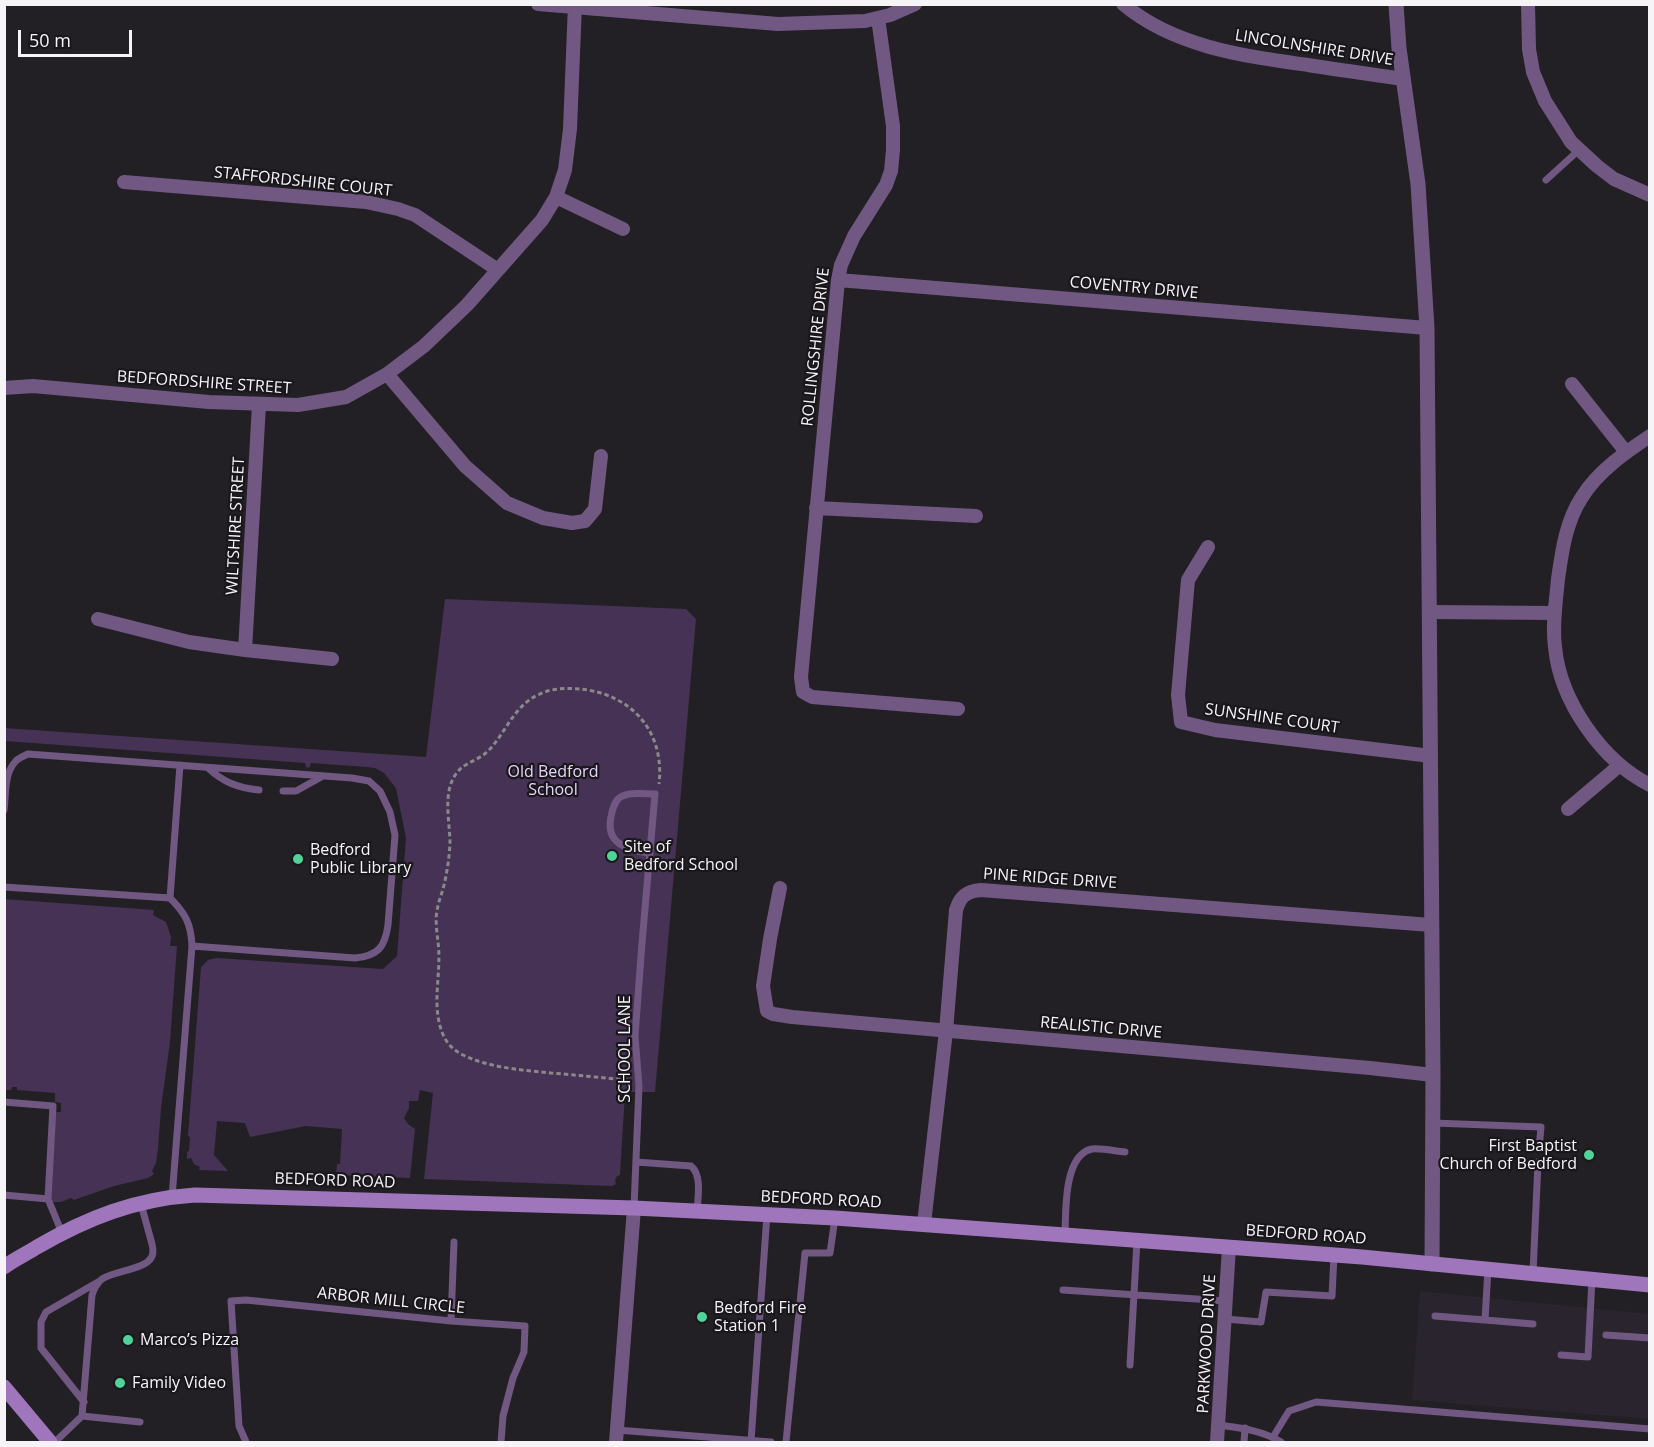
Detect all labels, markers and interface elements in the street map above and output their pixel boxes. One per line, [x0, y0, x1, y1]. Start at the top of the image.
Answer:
scale bar [21, 18, 135, 56]
street label: LINCOLNSHIRE DRIVE [1233, 26, 1395, 70]
text: 50 m [29, 28, 71, 52]
street label: STAFFORDSHIRE COURT [213, 163, 393, 201]
street label: ROLLINGSHIRE DRIVE [798, 267, 834, 427]
street label: COVENTRY DRIVE [1069, 273, 1199, 303]
street label: BEDFORDSHIRE STREET [116, 367, 292, 399]
street label: WILTSHIRE STREET [223, 456, 249, 596]
street label: SUNSHINE COURT [1204, 700, 1340, 738]
park label: Old Bedford School [508, 762, 598, 800]
place label: Site of Bedford School [624, 837, 738, 875]
place label: Bedford Public Library [310, 840, 411, 878]
marker: Site of Bedford School [605, 849, 619, 863]
marker: Bedford Public Library [291, 852, 305, 866]
street label: PINE RIDGE DRIVE [982, 865, 1118, 893]
street label: SCHOOL LANE [615, 995, 635, 1103]
street label: REALISTIC DRIVE [1039, 1013, 1163, 1043]
place label: First Baptist Church of Bedford [1440, 1136, 1577, 1174]
marker: First Baptist Church of Bedford [1582, 1148, 1596, 1162]
street label: BEDFORD ROAD [274, 1169, 396, 1193]
street label: BEDFORD ROAD [760, 1187, 882, 1213]
street label: BEDFORD ROAD [1245, 1221, 1367, 1249]
street label: PARKWOOD DRIVE [1194, 1274, 1220, 1414]
street label: ARBOR MILL CIRCLE [316, 1284, 466, 1318]
place label: Bedford Fire Station 1 [714, 1298, 806, 1336]
marker: Bedford Fire Station 1 [695, 1310, 709, 1324]
place label: Marco’s Pizza [140, 1330, 239, 1350]
marker: Marco’s Pizza [121, 1333, 135, 1347]
place label: Family Video [132, 1373, 226, 1393]
marker: Family Video [113, 1376, 127, 1390]

